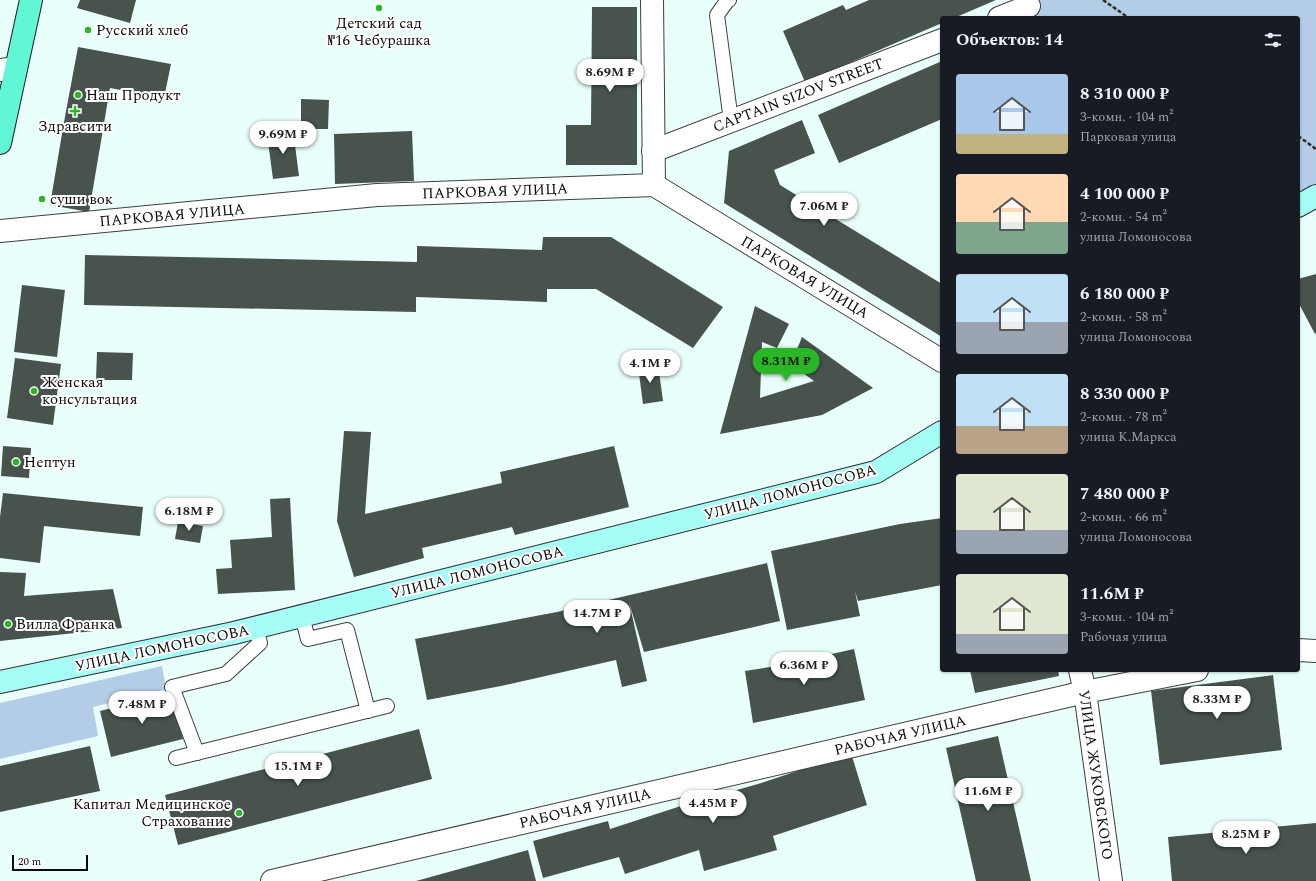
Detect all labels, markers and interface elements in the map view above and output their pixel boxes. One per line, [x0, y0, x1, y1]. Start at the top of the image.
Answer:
marker: Детский сад №16 Чебурашка [374, 3, 384, 13]
place label: Детский сад №16 Чебурашка [327, 12, 431, 52]
place label: Русский хлеб [96, 19, 188, 42]
marker: Русский хлеб [83, 25, 93, 35]
text: Объектов: 14 [956, 27, 1063, 53]
icon: filters [1262, 29, 1284, 51]
street label: CAPTAIN SIZOV STREET [709, 52, 887, 139]
pin: 8.69M ₽ [573, 59, 647, 93]
text: 8.69M ₽ [586, 62, 634, 82]
text: 8 310 000 ₽ [1080, 81, 1169, 107]
place label: Наш Продукт [86, 84, 181, 107]
marker: Наш Продукт [73, 90, 83, 100]
icon: home [988, 90, 1036, 138]
marker: Здравсити [70, 106, 80, 116]
text: 3-комн. · 104 m² [1080, 107, 1173, 127]
place label: Здравсити [38, 115, 112, 138]
pin: 9.69M ₽ [246, 121, 320, 155]
text: 9.69M ₽ [259, 124, 307, 144]
text: Парковая улица [1080, 127, 1176, 147]
street label: ПАРКОВАЯ УЛИЦА [422, 177, 568, 206]
text: 4 100 000 ₽ [1080, 181, 1169, 207]
place label: суши вок [50, 188, 113, 211]
icon: home [988, 190, 1036, 238]
pin: 7.06M ₽ [787, 193, 861, 227]
marker: суши вок [37, 194, 47, 204]
text: 7.06M ₽ [800, 196, 848, 216]
street label: ПАРКОВАЯ УЛИЦА [98, 198, 246, 233]
text: 2-комн. · 54 m² [1080, 207, 1167, 227]
text: улица Ломоносова [1080, 227, 1192, 247]
street label: ПАРКОВАЯ УЛИЦА [736, 230, 873, 325]
text: 6 180 000 ₽ [1080, 281, 1169, 307]
icon: home [988, 290, 1036, 338]
text: 2-комн. · 58 m² [1080, 307, 1167, 327]
text: улица Ломоносова [1080, 327, 1192, 347]
pin: 8.31M ₽ [749, 348, 823, 382]
pin: 4.1M ₽ [617, 350, 683, 384]
text: 8.31M ₽ [762, 351, 810, 371]
text: 4.1M ₽ [629, 353, 671, 373]
place label: Женская консультация [42, 371, 137, 411]
text: 8 330 000 ₽ [1080, 381, 1169, 407]
marker: Женская консультация [29, 386, 39, 396]
icon: home [988, 390, 1036, 438]
text: 2-комн. · 78 m² [1080, 407, 1167, 427]
text: улица К.Маркса [1080, 427, 1177, 447]
place label: Нептун [24, 451, 76, 474]
marker: Нептун [11, 457, 21, 467]
street label: УЛИЦА ЛОМОНОСОВА [701, 458, 879, 527]
text: 7 480 000 ₽ [1080, 481, 1169, 507]
icon: home [988, 490, 1036, 538]
pin: 6.18M ₽ [152, 498, 226, 532]
text: 6.18M ₽ [165, 501, 213, 521]
text: 2-комн. · 66 m² [1080, 507, 1167, 527]
text: улица Ломоносова [1080, 527, 1192, 547]
street label: УЛИЦА ЛОМОНОСОВА [388, 540, 566, 605]
text: 11.6M ₽ [1080, 581, 1144, 607]
icon: home [988, 590, 1036, 638]
pin: 14.7M ₽ [560, 600, 634, 634]
text: 14.7M ₽ [573, 603, 621, 623]
text: 3-комн. · 104 m² [1080, 607, 1173, 627]
place label: Вилла Франка [16, 613, 116, 636]
marker: Вилла Франка [3, 619, 13, 629]
street label: УЛИЦА ЛОМОНОСОВА [73, 619, 251, 678]
text: Рабочая улица [1080, 627, 1167, 647]
pin: 6.36M ₽ [767, 652, 841, 686]
text: 6.36M ₽ [780, 655, 828, 675]
pin: 8.33M ₽ [1180, 686, 1254, 720]
street label: УЛИЦА ЖУКОВСКОГО [1072, 689, 1119, 862]
text: 8.33M ₽ [1193, 689, 1241, 709]
pin: 7.48M ₽ [105, 691, 179, 725]
text: 7.48M ₽ [118, 694, 166, 714]
street label: РАБОЧАЯ УЛИЦА [832, 709, 968, 762]
pin: 15.1M ₽ [261, 753, 335, 787]
text: 15.1M ₽ [274, 756, 322, 776]
pin: 11.6M ₽ [951, 778, 1025, 812]
text: 11.6M ₽ [964, 781, 1012, 801]
street label: РАБОЧАЯ УЛИЦА [517, 782, 653, 835]
pin: 4.45M ₽ [676, 790, 750, 824]
place label: Капитал Медицинское Страхование [73, 793, 231, 833]
text: 4.45M ₽ [689, 793, 737, 813]
marker: Капитал Медицинское Страхование [234, 808, 244, 818]
pin: 8.25M ₽ [1209, 821, 1283, 855]
text: 8.25M ₽ [1222, 824, 1270, 844]
scale bar [12, 853, 88, 872]
text: 20 m [18, 853, 41, 870]

